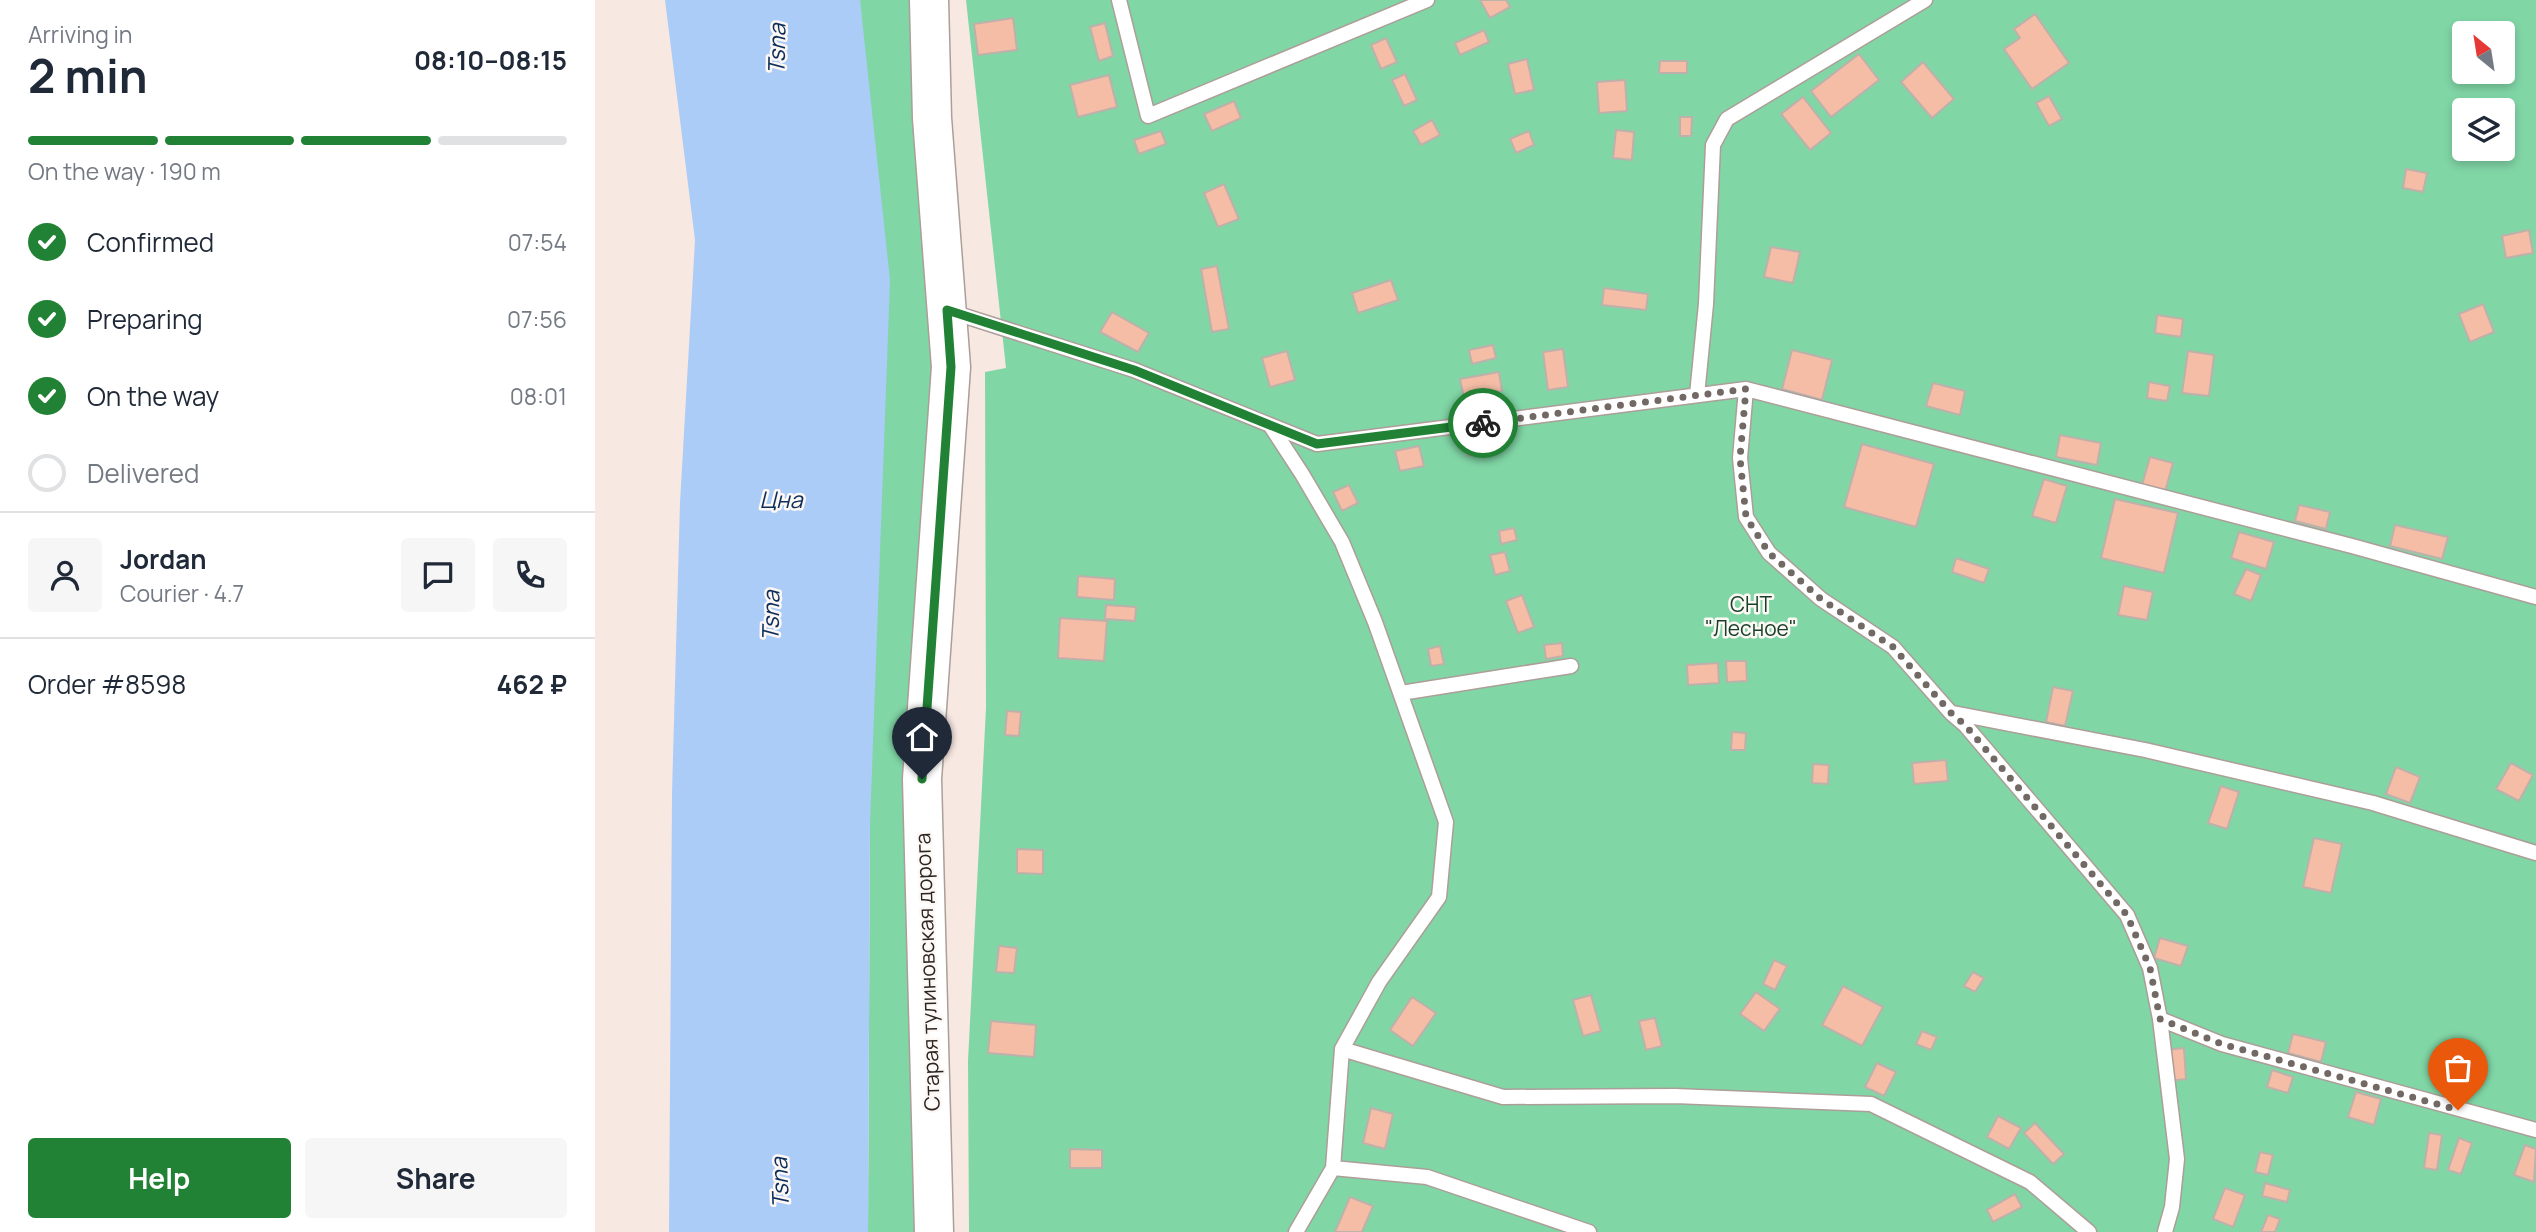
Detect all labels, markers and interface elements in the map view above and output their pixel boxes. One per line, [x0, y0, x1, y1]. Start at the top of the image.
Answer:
text: Arriving in [28, 18, 133, 50]
north arrow [2452, 21, 2515, 84]
map controls [2452, 21, 2515, 161]
water label: Tsna [760, 22, 792, 75]
text: 08:10–08:15 [414, 42, 567, 78]
text: 2 min [28, 44, 148, 107]
button: layers [2452, 98, 2515, 161]
text: On the way · 190 m [28, 155, 221, 187]
icon: check [28, 223, 66, 261]
text: Confirmed [87, 224, 214, 260]
text: 07:54 [508, 226, 567, 258]
icon: check [28, 300, 66, 338]
text: Preparing [87, 301, 203, 337]
text: 07:56 [507, 303, 567, 335]
icon: check [28, 377, 66, 415]
text: On the way [87, 378, 219, 414]
text: 08:01 [510, 380, 567, 412]
courier [1448, 388, 1518, 458]
icon: bike [1464, 404, 1502, 442]
text: Delivered [87, 455, 199, 491]
water label: Цна [760, 483, 804, 515]
button: person [28, 538, 102, 612]
button: chat [401, 538, 475, 612]
button: phone [493, 538, 567, 612]
text: Jordan [120, 541, 206, 577]
text: Courier · 4.7 [120, 577, 244, 609]
water label: Tsna [754, 589, 786, 642]
park label: СНТ "Лесное" [1705, 590, 1797, 642]
text: Order #8598 [28, 666, 186, 702]
text: 462 ₽ [497, 666, 567, 702]
pin [892, 707, 952, 779]
icon: home [903, 718, 941, 756]
street label: Старая тулиновская дорога [908, 832, 946, 1112]
pin [2428, 1038, 2488, 1110]
icon: bag [2439, 1049, 2477, 1087]
button: Help [28, 1138, 291, 1218]
button: Share [305, 1138, 567, 1218]
water label: Tsna [762, 1156, 796, 1209]

